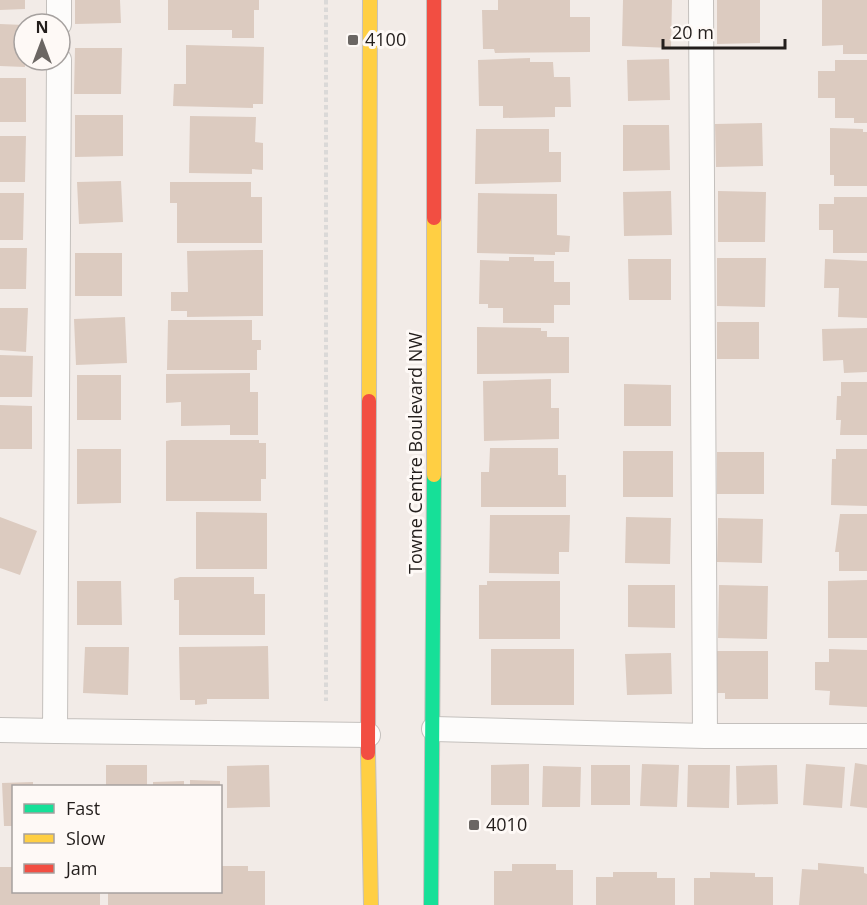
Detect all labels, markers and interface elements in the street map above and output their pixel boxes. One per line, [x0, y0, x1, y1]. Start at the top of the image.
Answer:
north arrow [12, 12, 72, 72]
scale bar [663, 12, 784, 50]
text: N [35, 16, 49, 38]
text: 20 m [672, 20, 714, 44]
place label: 4100 [365, 27, 406, 51]
marker: 4100 [346, 33, 360, 47]
street label: Towne Centre Boulevard NW [403, 332, 427, 574]
legend [12, 785, 222, 893]
text: Fast [66, 796, 100, 820]
place label: 4010 [486, 812, 527, 836]
marker: 4010 [467, 818, 481, 832]
text: Slow [66, 826, 105, 850]
text: Jam [64, 856, 98, 880]

